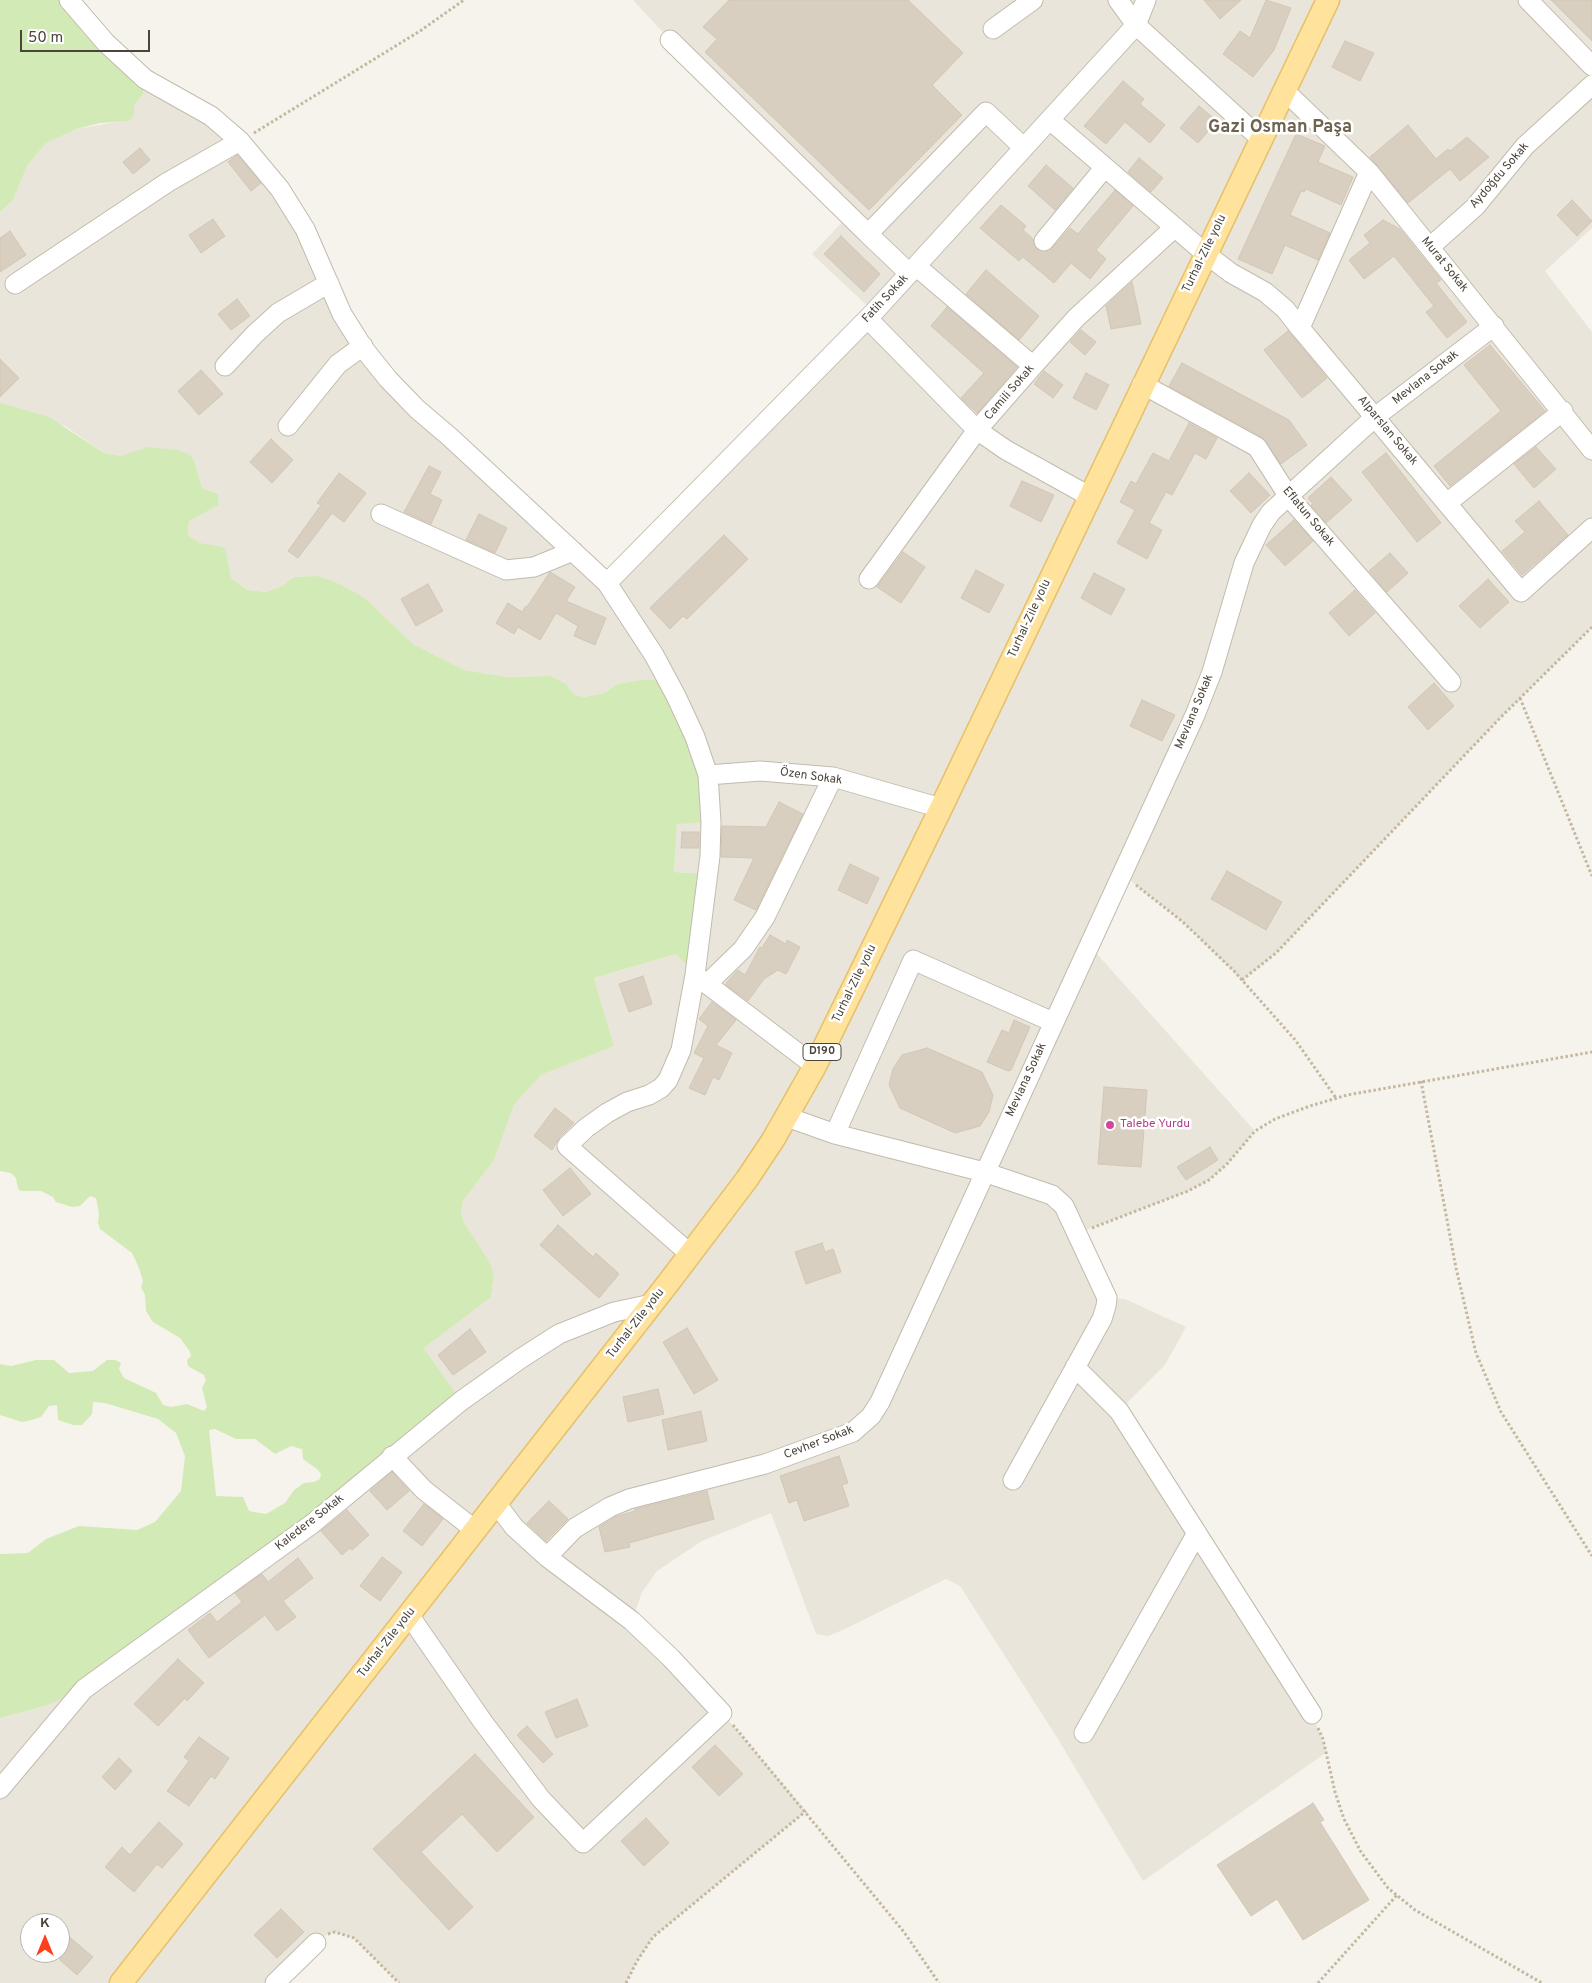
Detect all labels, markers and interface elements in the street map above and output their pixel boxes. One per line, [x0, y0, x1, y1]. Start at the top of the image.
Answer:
scale bar [22, 20, 152, 52]
text: 50 m [28, 29, 63, 48]
district label: Gazi Osman Paşa [1208, 117, 1352, 139]
street label: Aydoğdu Sokak [1467, 140, 1533, 212]
street label: Turhal-Zile yolu [1180, 213, 1230, 295]
street label: Murat Sokak [1417, 235, 1471, 295]
street label: Fatih Sokak [860, 272, 912, 326]
street label: Mevlana Sokak [1390, 348, 1462, 408]
street label: Camili Sokak [982, 362, 1038, 424]
street label: Alparslan Sokak [1354, 393, 1420, 469]
street label: Eflatun Sokak [1279, 484, 1337, 550]
street label: Turhal-Zile yolu [1005, 577, 1055, 661]
street label: Mevlana Sokak [1173, 672, 1217, 752]
street label: Özen Sokak [779, 765, 843, 789]
street label: Turhal-Zile yolu [830, 943, 880, 1025]
street label: Mevlana Sokak [1004, 1041, 1050, 1119]
road number: D190 [803, 1044, 841, 1060]
place label: Talebe Yurdu [1120, 1118, 1190, 1132]
marker: Talebe Yurdu [1104, 1119, 1116, 1131]
street label: Turhal-Zile yolu [604, 1286, 668, 1362]
street label: Cevher Sokak [782, 1423, 856, 1463]
street label: Kaledere Sokak [273, 1492, 347, 1554]
street label: Turhal-Zile yolu [355, 1605, 419, 1681]
north arrow [20, 1913, 70, 1963]
text: K [40, 1915, 50, 1932]

